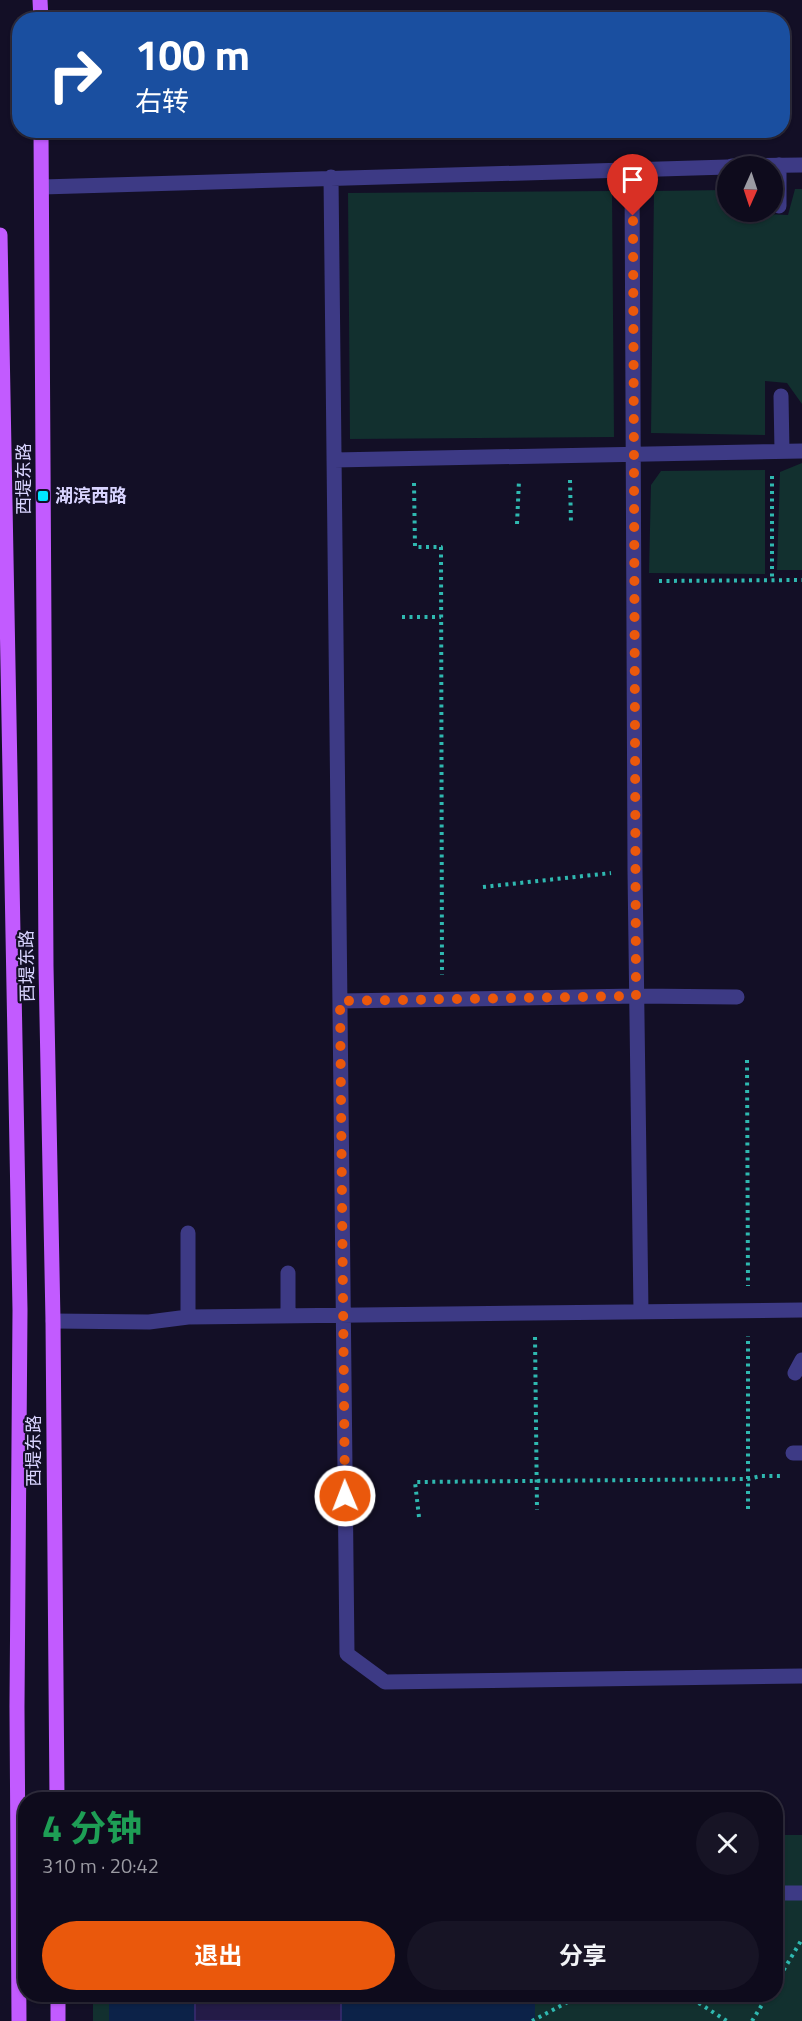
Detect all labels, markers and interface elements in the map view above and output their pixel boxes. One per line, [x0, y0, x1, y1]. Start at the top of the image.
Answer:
text: 100 m [135, 22, 250, 86]
icon: right [36, 36, 114, 114]
text: 右转 [135, 80, 189, 121]
pin [607, 154, 658, 216]
north arrow [717, 156, 783, 222]
map controls [717, 156, 783, 222]
icon: arrive [616, 163, 649, 196]
street label: 西堤东路 [10, 443, 37, 515]
place label: 湖滨西路 [55, 482, 127, 509]
marker: 湖滨西路 [36, 489, 50, 503]
street label: 西堤东路 [12, 930, 41, 1002]
street label: 西堤东路 [20, 1415, 47, 1487]
position arrow [313, 1464, 377, 1528]
text: 4 分钟 [42, 1800, 142, 1855]
button: close [696, 1812, 759, 1875]
text: 310 m · 20:42 [42, 1850, 159, 1881]
button: 退出 [42, 1921, 395, 1990]
button: 分享 [407, 1921, 759, 1990]

